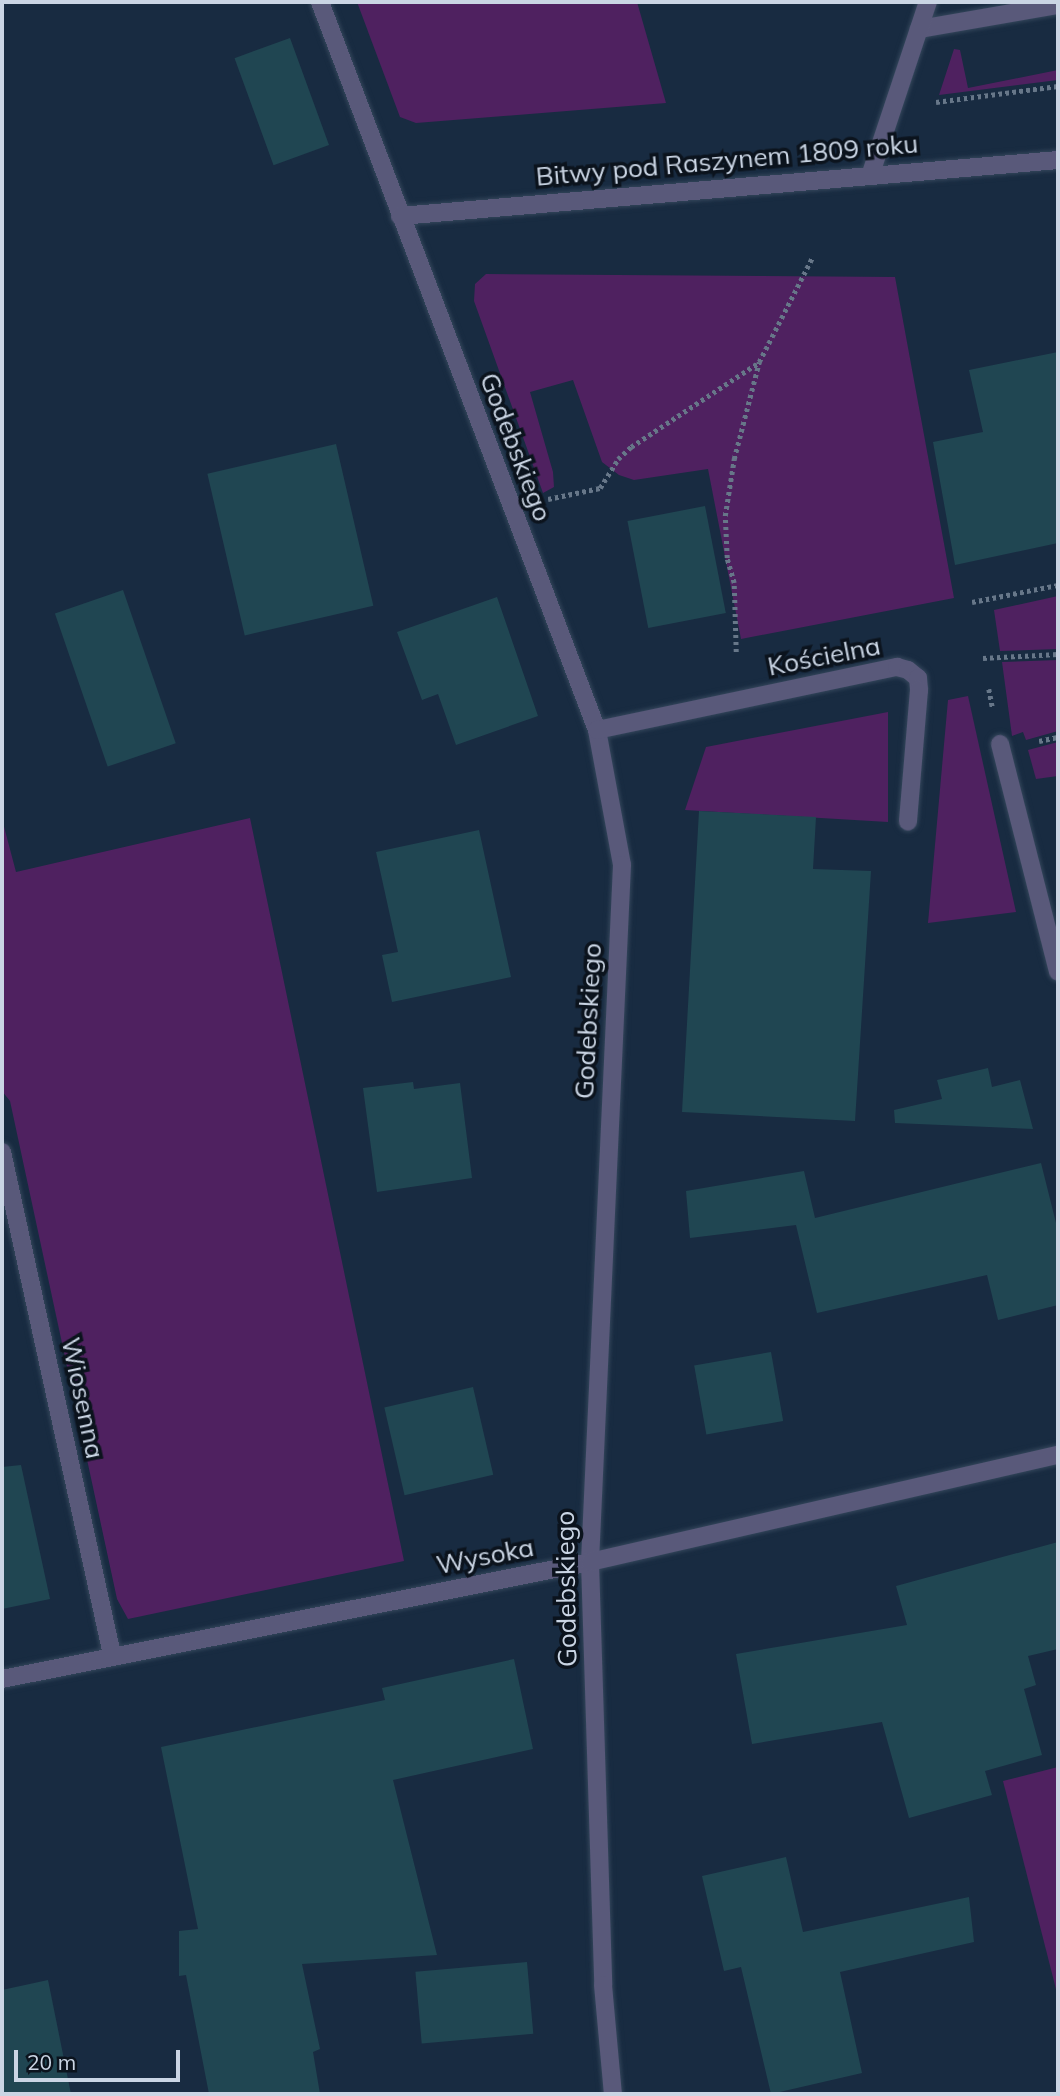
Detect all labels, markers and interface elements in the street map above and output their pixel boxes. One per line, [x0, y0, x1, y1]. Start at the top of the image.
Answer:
street label: Bitwy pod Raszynem 1809 roku [535, 128, 919, 192]
street label: Godebskiego [473, 368, 559, 526]
street label: Kościelna [765, 630, 883, 682]
street label: Godebskiego [568, 942, 608, 1100]
street label: Wiosenna [55, 1335, 111, 1461]
street label: Godebskiego [549, 1511, 583, 1667]
street label: Wysoka [434, 1531, 536, 1581]
scale bar [18, 2036, 184, 2080]
text: 20 m [27, 2049, 76, 2075]

